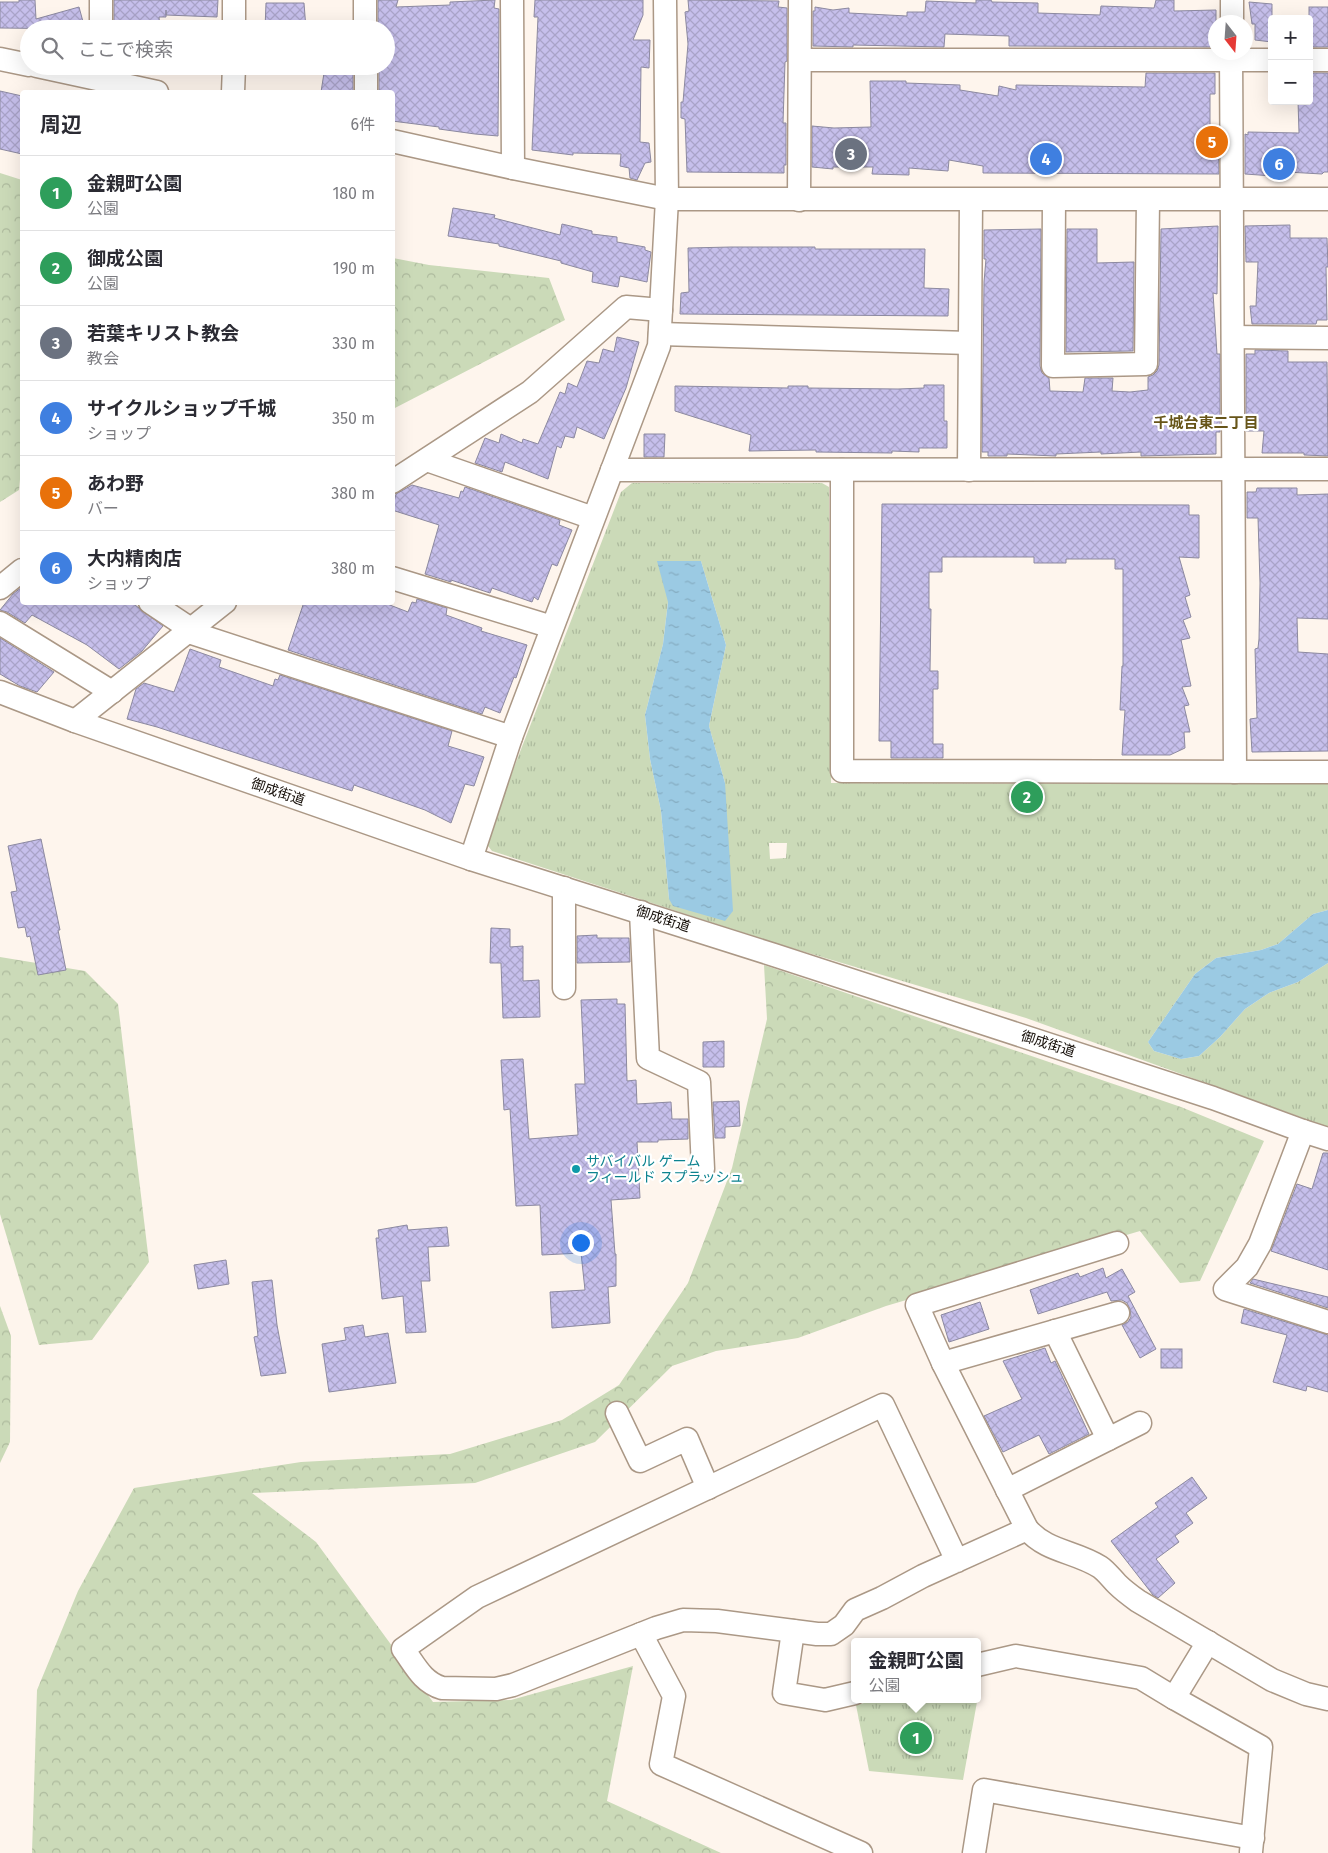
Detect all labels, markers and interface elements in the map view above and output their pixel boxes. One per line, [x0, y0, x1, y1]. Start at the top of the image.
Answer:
north arrow [1208, 15, 1253, 60]
map controls [1268, 15, 1313, 105]
button: + [1268, 15, 1313, 60]
search box [20, 20, 395, 75]
icon: search [38, 34, 66, 62]
text: ここで検索 [78, 38, 173, 61]
button: − [1268, 60, 1313, 105]
text: 周辺 [40, 112, 82, 138]
text: 6件 [350, 115, 375, 134]
pin: 5 [1196, 123, 1228, 161]
pin: 3 [835, 135, 867, 173]
pin: 4 [1030, 140, 1062, 178]
pin: 6 [1263, 145, 1295, 183]
text: 金親町公園 [87, 172, 182, 195]
text: 1 [52, 184, 60, 203]
text: 180 m [332, 184, 375, 203]
text: 公園 [87, 199, 119, 218]
text: 御成公園 [87, 247, 163, 270]
text: 2 [52, 259, 60, 278]
text: 190 m [333, 259, 375, 278]
text: 公園 [87, 274, 119, 293]
text: 若葉キリスト教会 [87, 322, 239, 345]
text: 3 [52, 334, 60, 353]
text: 330 m [332, 334, 375, 353]
text: 教会 [87, 349, 119, 368]
text: サイクルショップ千城 [87, 397, 276, 420]
text: 4 [51, 409, 61, 428]
text: 350 m [332, 409, 375, 428]
district label: 千城台東二丁目 [1153, 414, 1259, 432]
text: ショップ [87, 424, 151, 443]
text: あわ野 [87, 472, 144, 495]
text: 5 [52, 484, 60, 503]
text: 380 m [331, 484, 375, 503]
text: バー [87, 499, 119, 518]
text: 大内精肉店 [87, 547, 182, 570]
text: 6 [51, 559, 61, 578]
text: 380 m [331, 559, 375, 578]
text: ショップ [87, 574, 151, 593]
street label: 御成街道 [249, 775, 307, 809]
pin: 2 [1011, 778, 1043, 816]
street label: 御成街道 [634, 902, 692, 936]
street label: 御成街道 [1019, 1027, 1077, 1061]
place label: サバイバル ゲーム フィールド スプラッシュ [586, 1153, 743, 1186]
marker: サバイバル ゲーム フィールド スプラッシュ [570, 1163, 582, 1175]
your location [568, 1230, 594, 1256]
popup [851, 1638, 981, 1703]
text: 金親町公園 [868, 1649, 964, 1672]
text: 公園 [868, 1676, 901, 1695]
pin: 1 [900, 1719, 932, 1757]

